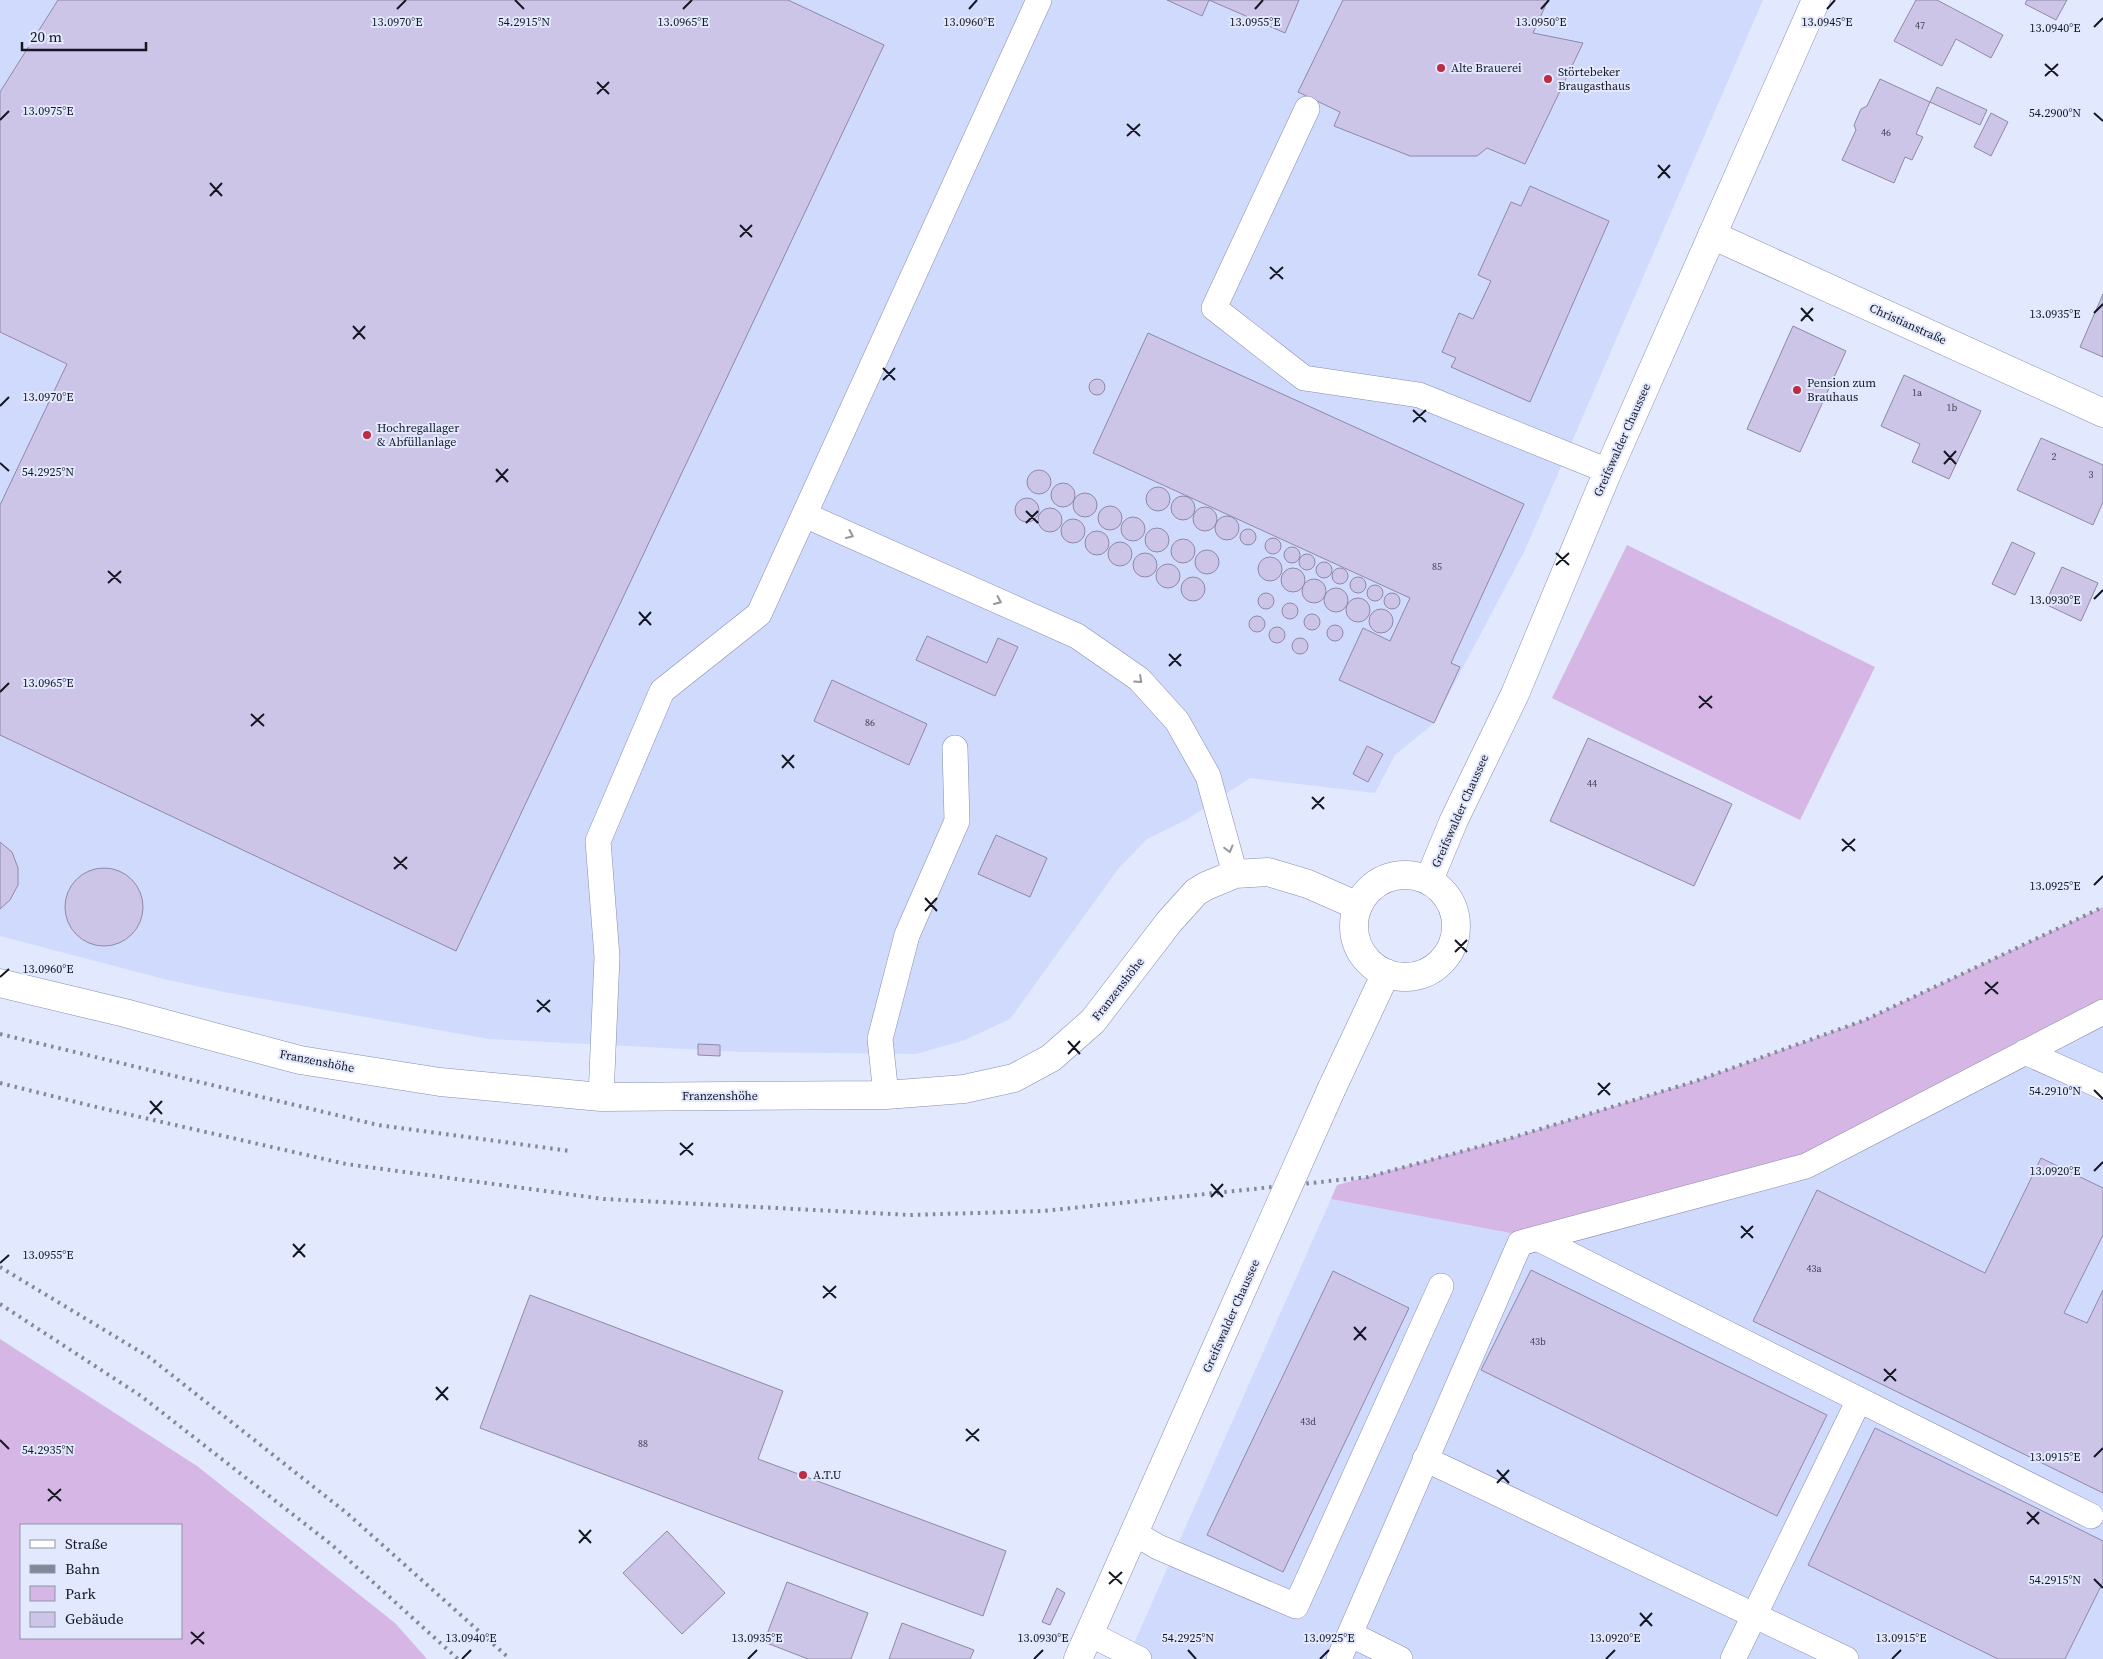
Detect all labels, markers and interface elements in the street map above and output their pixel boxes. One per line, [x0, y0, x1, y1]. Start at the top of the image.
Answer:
text: 13.0970°E [372, 14, 422, 30]
text: 54.2915°N [498, 14, 550, 30]
text: 13.0965°E [658, 14, 708, 30]
text: 13.0960°E [944, 14, 994, 30]
text: 13.0955°E [1230, 14, 1280, 30]
text: 13.0950°E [1516, 14, 1566, 30]
text: 13.0945°E [1802, 14, 1852, 30]
house number: 47 [1915, 19, 1925, 32]
scale bar [22, 20, 146, 52]
text: 13.0940°E [2030, 20, 2080, 36]
text: 20 m [30, 26, 62, 47]
place label: Alte Brauerei [1451, 60, 1522, 76]
marker: Alte Brauerei [1435, 62, 1447, 74]
place label: Störtebeker Braugasthaus [1558, 64, 1630, 94]
marker: Störtebeker Braugasthaus [1542, 73, 1554, 85]
text: 13.0975°E [23, 103, 73, 119]
text: 54.2900°N [2029, 105, 2081, 121]
house number: 46 [1881, 126, 1891, 139]
street label: Christianstraße [1867, 300, 1949, 348]
text: 13.0935°E [2030, 306, 2080, 322]
place label: Pension zum Brauhaus [1807, 375, 1876, 405]
street label: Greifswalder Chaussee [1590, 381, 1654, 499]
marker: Pension zum Brauhaus [1791, 384, 1803, 396]
house number: 1a [1912, 386, 1923, 399]
text: 13.0970°E [23, 389, 73, 405]
house number: 1b [1947, 401, 1958, 414]
place label: Hochregallager & Abfüllanlage [377, 420, 459, 450]
marker: Hochregallager & Abfüllanlage [361, 429, 373, 441]
house number: 2 [2052, 450, 2057, 463]
text: 54.2925°N [22, 464, 74, 480]
house number: 3 [2089, 468, 2094, 481]
one-way arrow [845, 529, 854, 539]
house number: 85 [1432, 560, 1442, 573]
text: 13.0930°E [2030, 592, 2080, 608]
one-way arrow [993, 595, 1002, 606]
text: 13.0965°E [23, 675, 73, 691]
one-way arrow [1134, 675, 1143, 684]
house number: 86 [865, 716, 875, 729]
street label: Greifswalder Chaussee [1428, 752, 1492, 870]
house number: 44 [1587, 777, 1597, 790]
one-way arrow [1223, 845, 1234, 854]
text: 13.0925°E [2030, 878, 2080, 894]
street label: Franzenshöhe [1088, 954, 1148, 1024]
text: 13.0960°E [23, 961, 73, 977]
street label: Franzenshöhe [278, 1046, 356, 1076]
text: 54.2910°N [2029, 1083, 2081, 1099]
street label: Franzenshöhe [682, 1088, 758, 1104]
text: 13.0920°E [2030, 1163, 2080, 1179]
text: 13.0955°E [23, 1247, 73, 1263]
street label: Greifswalder Chaussee [1199, 1257, 1263, 1375]
house number: 43a [1806, 1262, 1822, 1275]
house number: 43b [1530, 1335, 1546, 1348]
house number: 43d [1300, 1415, 1316, 1428]
house number: 88 [638, 1437, 648, 1450]
text: 54.2935°N [22, 1442, 74, 1458]
text: 13.0915°E [2030, 1449, 2080, 1465]
place label: A.T.U [813, 1467, 842, 1483]
marker: A.T.U [797, 1469, 809, 1481]
legend [20, 1524, 182, 1639]
text: Straße [65, 1533, 108, 1554]
text: Bahn [65, 1558, 100, 1579]
text: 54.2915°N [2029, 1572, 2081, 1588]
text: Park [65, 1583, 97, 1604]
text: Gebäude [65, 1608, 124, 1629]
text: 13.0940°E [446, 1630, 496, 1646]
text: 13.0935°E [732, 1630, 782, 1646]
text: 13.0930°E [1018, 1630, 1068, 1646]
text: 54.2925°N [1162, 1630, 1214, 1646]
text: 13.0925°E [1304, 1630, 1354, 1646]
text: 13.0920°E [1590, 1630, 1640, 1646]
text: 13.0915°E [1876, 1630, 1926, 1646]

